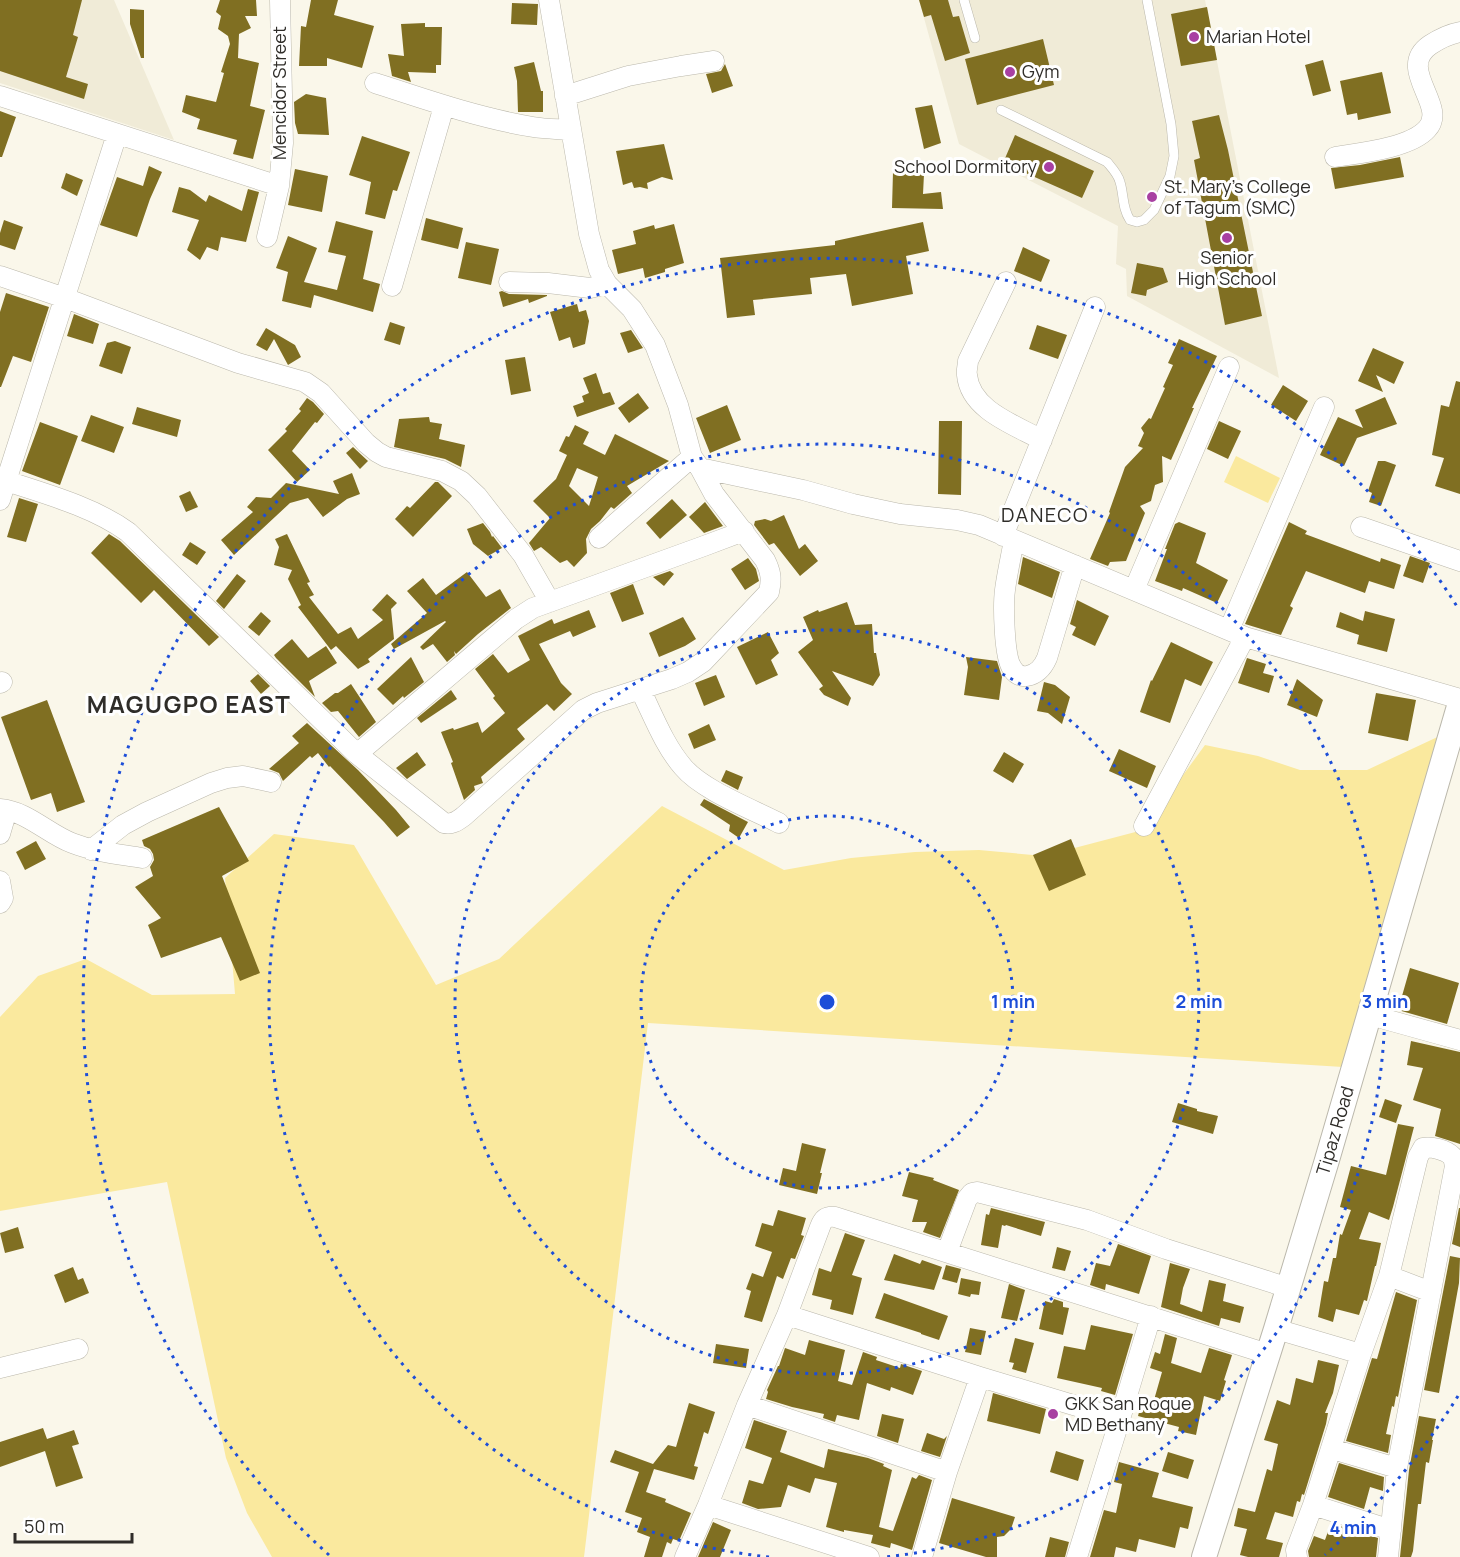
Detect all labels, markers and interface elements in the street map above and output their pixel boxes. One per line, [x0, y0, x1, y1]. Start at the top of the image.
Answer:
place label: Marian Hotel [1206, 24, 1311, 48]
street label: Mencidor Street [267, 26, 291, 160]
marker: Marian Hotel [1187, 30, 1201, 44]
place label: Gym [1022, 59, 1059, 83]
marker: Gym [1003, 65, 1017, 79]
place label: School Dormitory [894, 154, 1037, 178]
marker: School Dormitory [1042, 160, 1056, 174]
place label: St. Mary's College of Tagum (SMC) [1164, 174, 1311, 219]
marker: St. Mary's College of Tagum (SMC) [1145, 190, 1159, 204]
marker: Senior High School [1220, 231, 1234, 245]
place label: Senior High School [1178, 245, 1276, 290]
district label: DANECO [1001, 501, 1089, 528]
district label: MAGUGPO EAST [87, 687, 291, 720]
text: 1 min [991, 989, 1035, 1013]
text: 2 min [1176, 989, 1222, 1013]
text: 3 min [1362, 989, 1408, 1013]
centre of rings [817, 992, 837, 1012]
street label: Tipaz Road [1310, 1083, 1359, 1178]
place label: GKK San Roque MD Bethany [1065, 1391, 1192, 1436]
marker: GKK San Roque MD Bethany [1046, 1407, 1060, 1421]
scale bar [15, 1506, 132, 1544]
text: 50 m [24, 1514, 64, 1538]
text: 4 min [1329, 1515, 1377, 1539]

